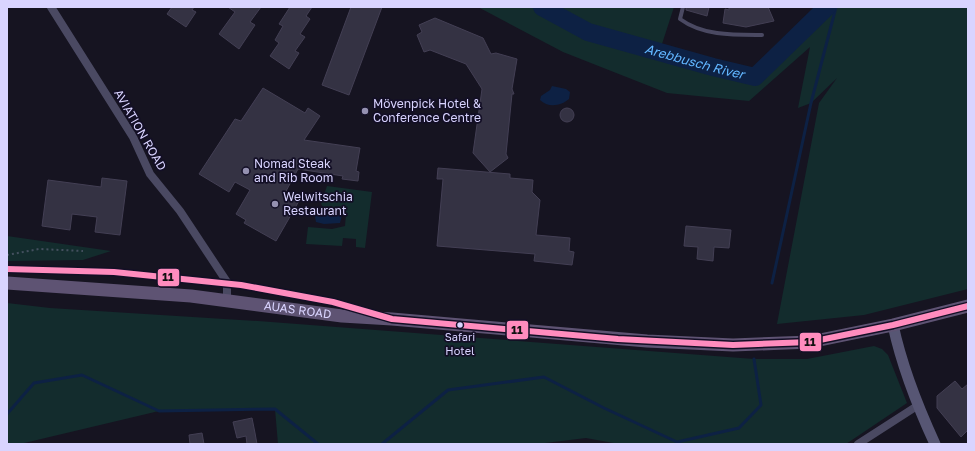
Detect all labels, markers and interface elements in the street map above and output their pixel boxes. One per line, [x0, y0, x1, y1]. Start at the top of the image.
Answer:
water label: Arebbusch River [643, 40, 748, 83]
street label: AVIATION ROAD [111, 86, 170, 173]
place label: Mövenpick Hotel & Conference Centre [373, 96, 481, 125]
marker: Mövenpick Hotel & Conference Centre [360, 106, 370, 116]
place label: Nomad Steak and Rib Room [254, 156, 333, 185]
marker: Nomad Steak and Rib Room [241, 166, 251, 176]
place label: Welwitschia Restaurant [283, 189, 353, 218]
marker: Welwitschia Restaurant [270, 199, 280, 209]
line badge: 11 [157, 268, 180, 287]
text: 11 [162, 270, 174, 283]
street label: AUAS ROAD [263, 298, 332, 322]
marker: Safari Hotel [455, 320, 465, 330]
line badge: 11 [506, 320, 529, 340]
text: 11 [511, 323, 523, 336]
place label: Safari Hotel [445, 330, 475, 357]
line badge: 11 [799, 332, 822, 352]
text: 11 [804, 335, 816, 348]

